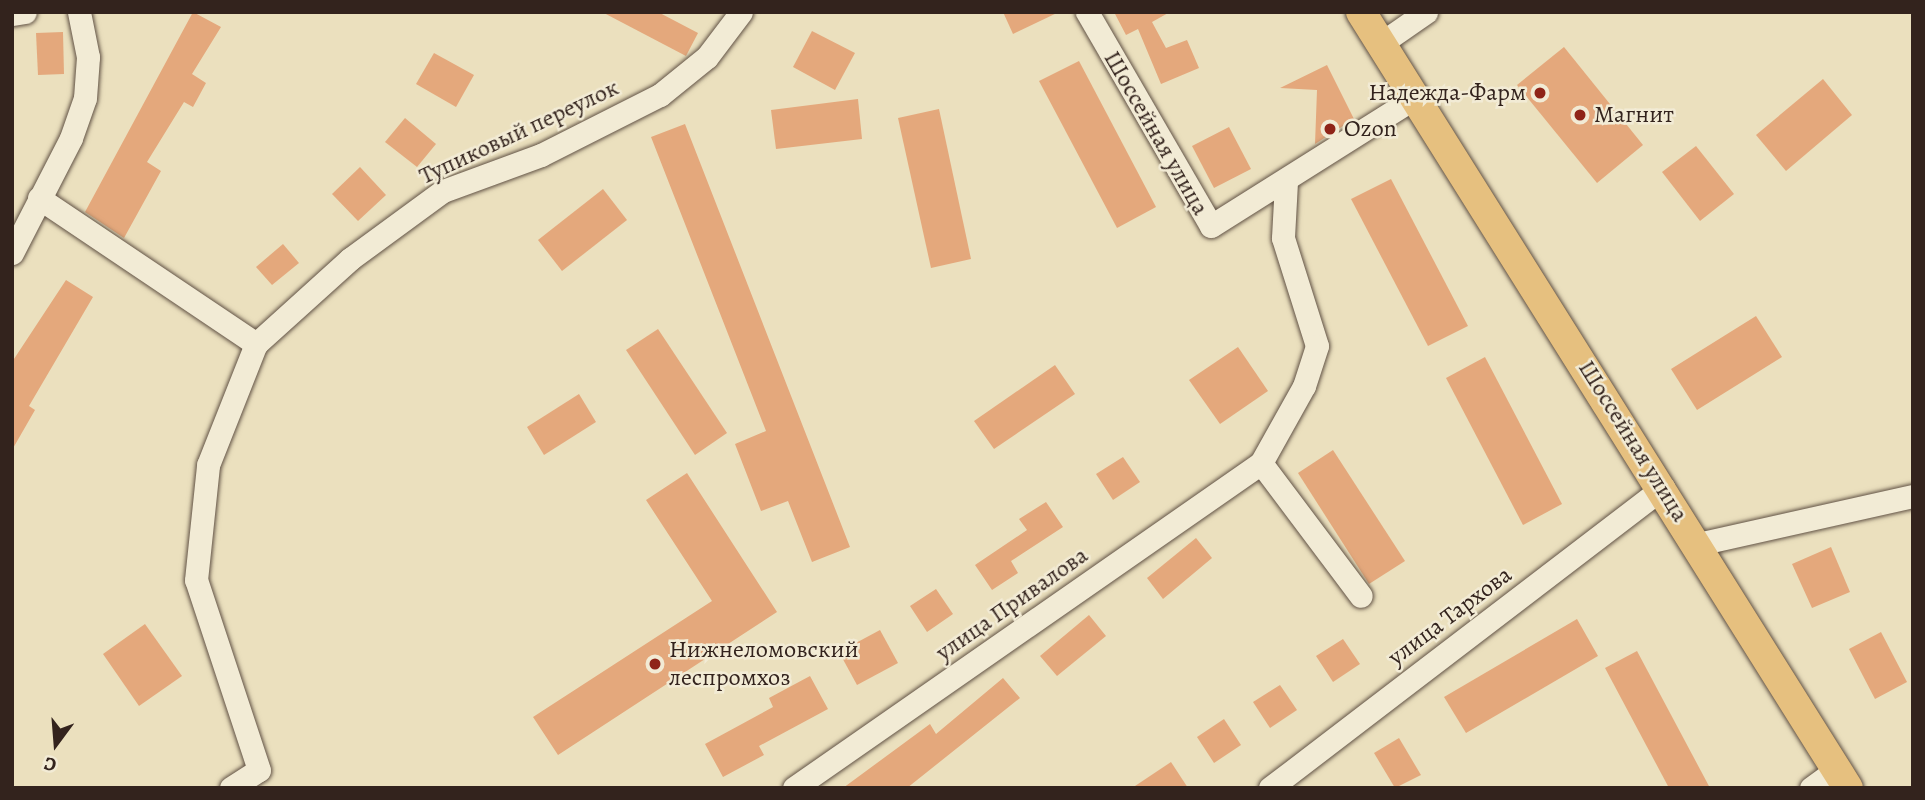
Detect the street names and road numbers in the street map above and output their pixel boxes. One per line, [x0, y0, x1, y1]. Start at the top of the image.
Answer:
street label: Шоссейная улица [1097, 46, 1215, 220]
street label: Тупиковый переулок [415, 73, 623, 191]
street label: Шоссейная улица [1572, 355, 1694, 527]
street label: улица Привалова [931, 541, 1093, 667]
street label: улица Тархова [1383, 560, 1517, 672]

